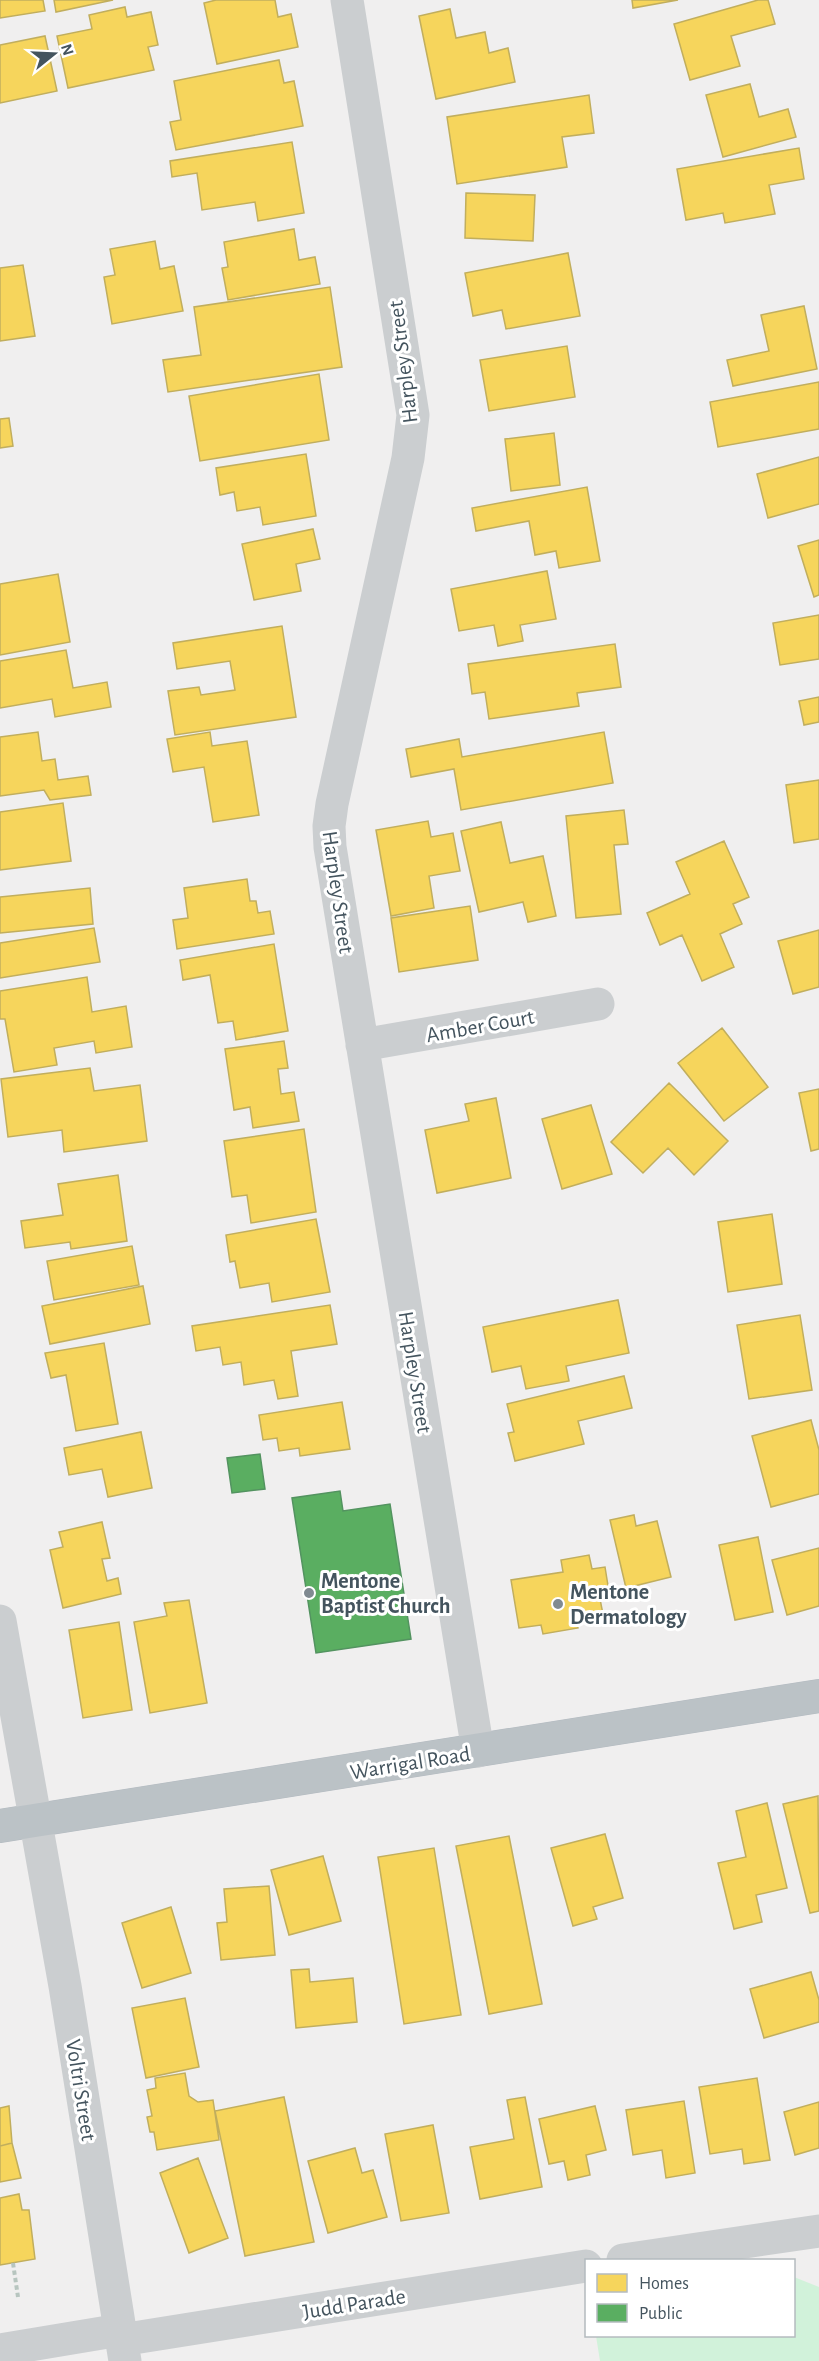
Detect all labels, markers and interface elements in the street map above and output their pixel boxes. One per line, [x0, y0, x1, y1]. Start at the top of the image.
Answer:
north arrow [24, 24, 84, 84]
text: N [58, 42, 77, 57]
street label: Harpley Street [385, 299, 421, 424]
street label: Harpley Street [319, 830, 357, 955]
street label: Amber Court [424, 1006, 536, 1046]
street label: Harpley Street [395, 1310, 436, 1435]
place label: Mentone Baptist Church [321, 1570, 450, 1617]
place label: Mentone Dermatology [570, 1581, 687, 1629]
marker: Mentone Baptist Church [302, 1586, 316, 1600]
marker: Mentone Dermatology [551, 1597, 565, 1611]
street label: Warrigal Road [349, 1743, 472, 1783]
street label: Voltri Street [62, 2038, 100, 2143]
legend [585, 2259, 795, 2337]
text: Homes [639, 2275, 689, 2293]
street label: Judd Parade [301, 2285, 407, 2323]
text: Public [639, 2305, 682, 2323]

